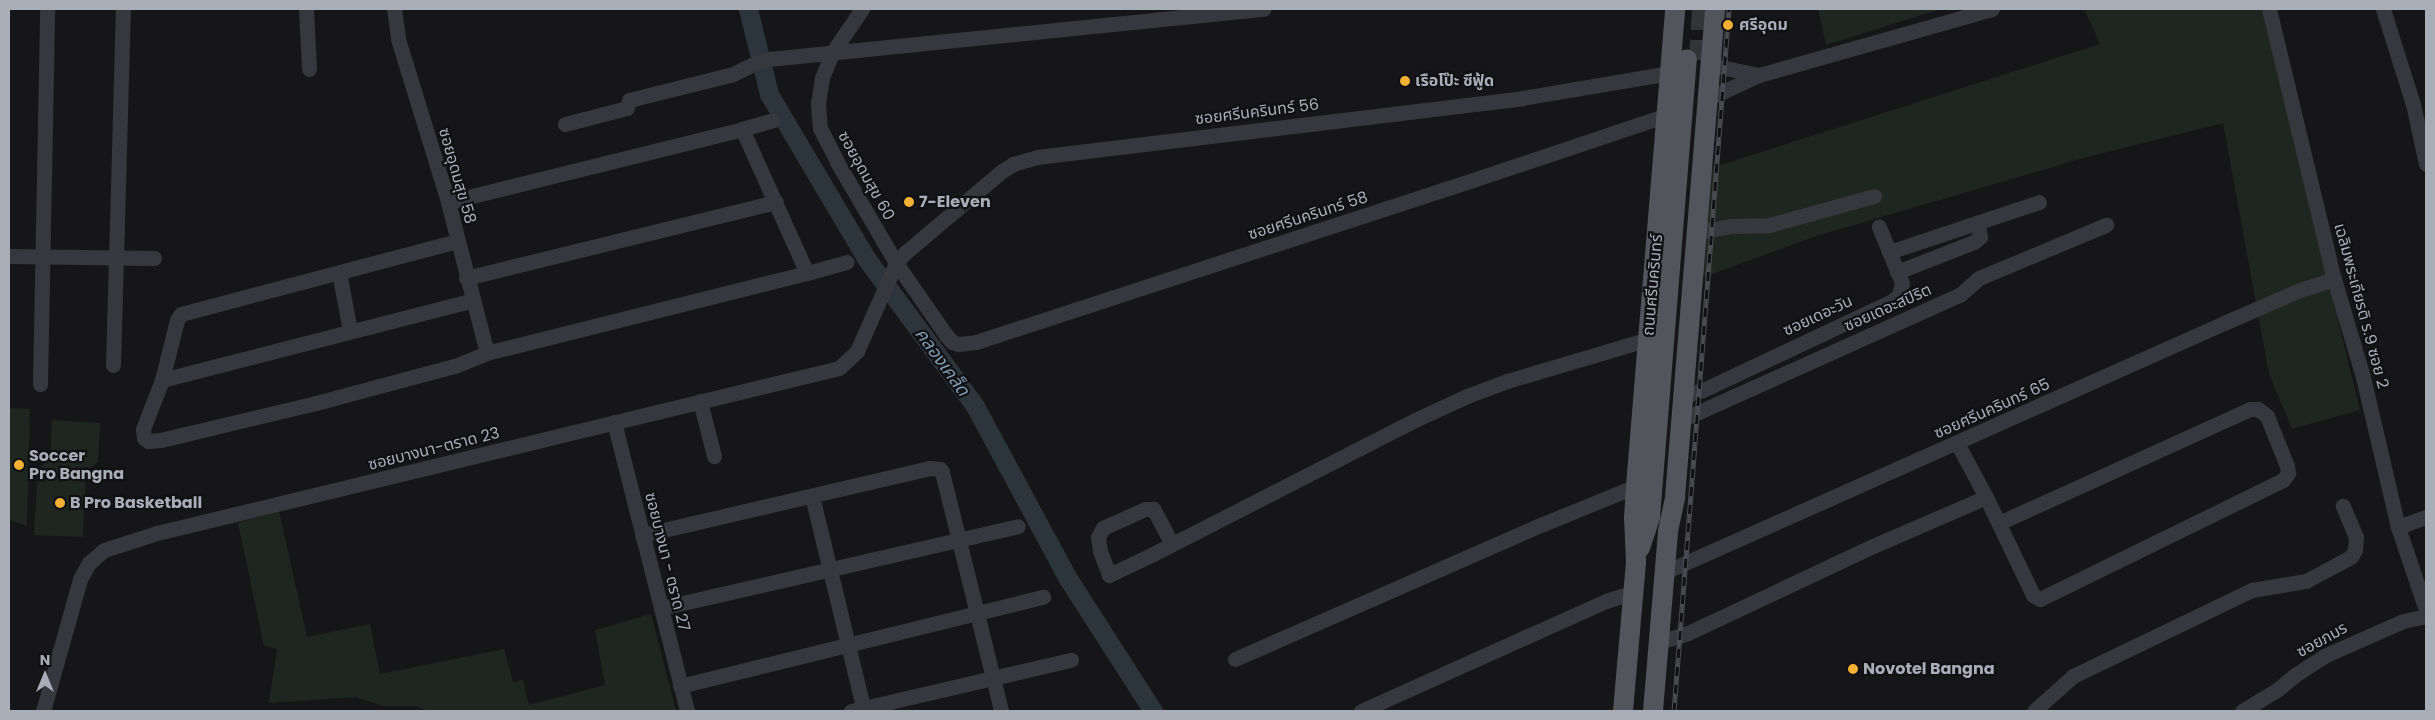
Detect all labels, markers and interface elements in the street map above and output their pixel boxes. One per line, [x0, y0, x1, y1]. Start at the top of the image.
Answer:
place label: ศรีอุดม [1739, 15, 1788, 35]
marker: ศรีอุดม [1721, 18, 1735, 32]
place label: เรือโป๊ะ ซีฟู้ด [1415, 71, 1494, 91]
marker: เรือโป๊ะ ซีฟู้ด [1399, 75, 1411, 87]
street label: ซอยศรีนครินทร์ 56 [1194, 95, 1320, 129]
street label: ซอยอุดมสุข 58 [434, 126, 480, 226]
street label: ซอยอุดมสุข 60 [834, 128, 898, 224]
street label: ซอยศรีนครินทร์ 58 [1246, 188, 1370, 244]
place label: 7-Eleven [919, 192, 991, 212]
marker: 7-Eleven [903, 196, 915, 208]
street label: เฉลิมพระเกียรติ ร.9 ซอย 2 [2330, 221, 2392, 391]
street label: ถนนศรีนครินทร์ [1639, 233, 1667, 337]
street label: ซอยเดอะสปิริต [1841, 280, 1935, 336]
street label: ซอยเดอะวัน [1780, 292, 1856, 340]
water label: คลองเคล็ด [910, 324, 974, 400]
street label: ซอยศรีนครินทร์ 65 [1931, 375, 2053, 443]
street label: ซอยบางนา-ตราด 23 [366, 423, 502, 475]
place label: Soccer Pro Bangna [29, 446, 124, 484]
marker: Soccer Pro Bangna [13, 459, 25, 471]
street label: ซอยบางนา - ตราด 27 [640, 491, 694, 633]
place label: B Pro Basketball [70, 493, 202, 513]
marker: B Pro Basketball [54, 497, 66, 509]
street label: ซอยภมร [2293, 618, 2351, 662]
north arrow [20, 650, 70, 700]
text: N [40, 650, 50, 670]
place label: Novotel Bangna [1863, 659, 1995, 679]
marker: Novotel Bangna [1847, 663, 1859, 675]

